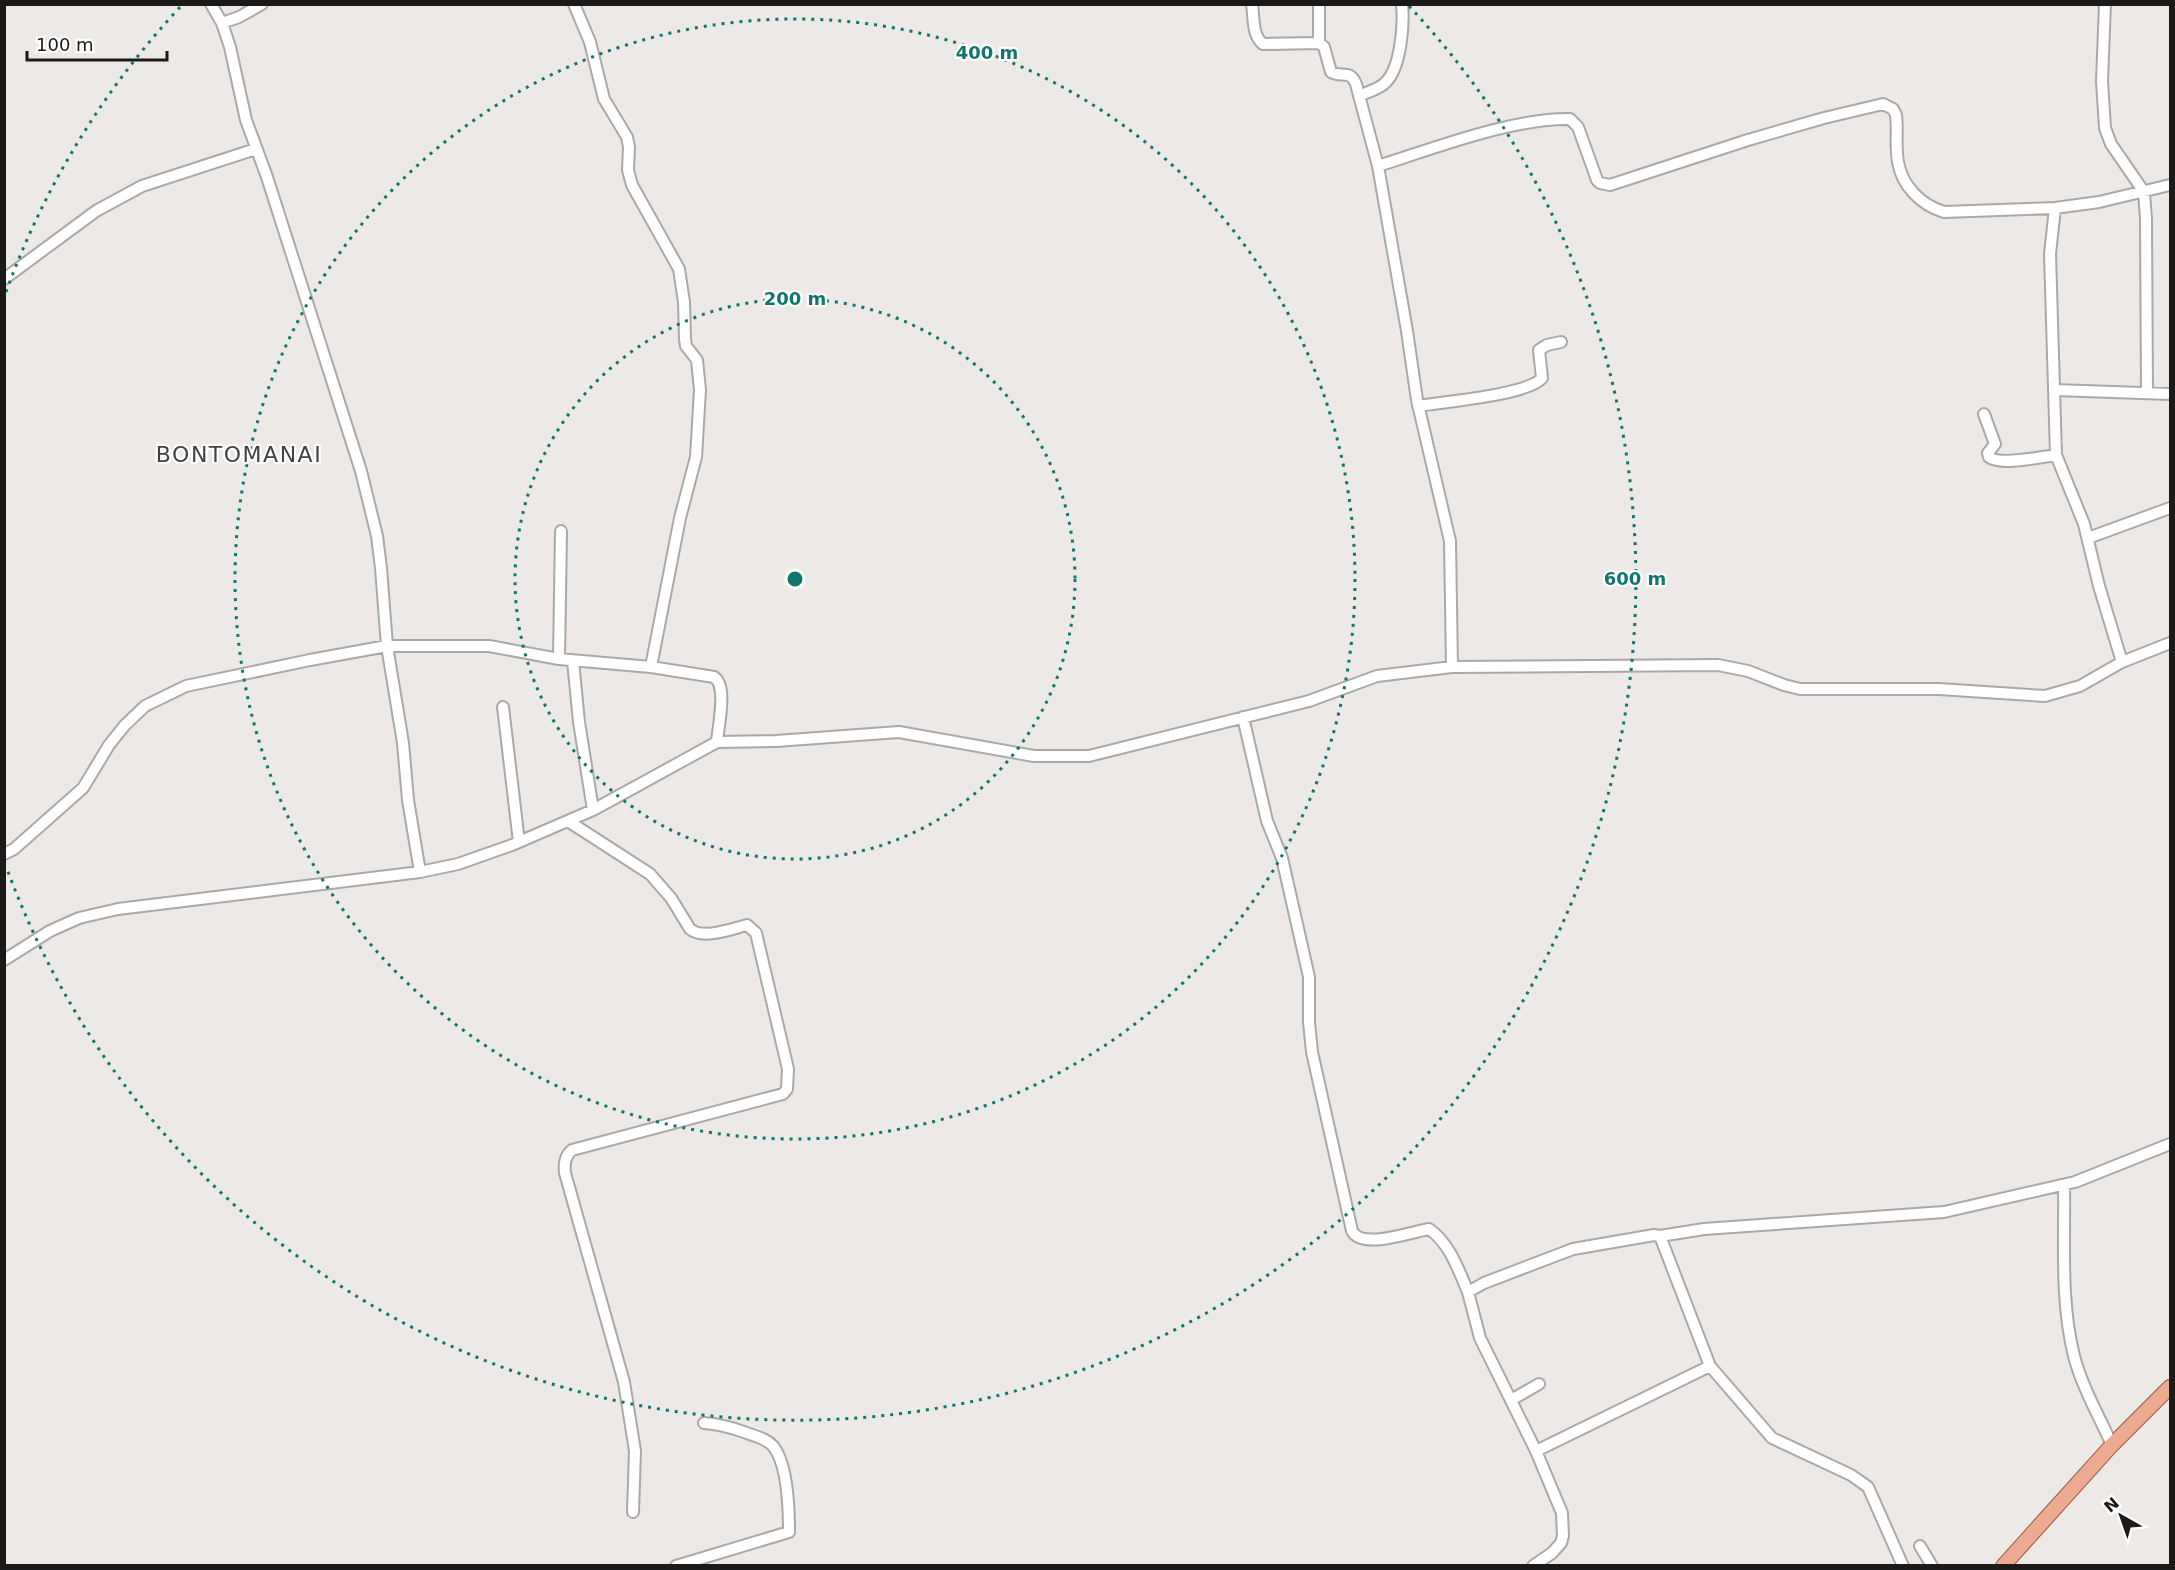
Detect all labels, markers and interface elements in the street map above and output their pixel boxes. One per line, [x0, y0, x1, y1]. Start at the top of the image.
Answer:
scale bar [27, 24, 166, 62]
text: 100 m [36, 34, 94, 55]
text: 400 m [956, 42, 1018, 63]
text: 200 m [764, 288, 826, 309]
district label: BONTOMANAI [156, 442, 322, 467]
text: 600 m [1604, 568, 1666, 589]
centre of rings [785, 569, 805, 589]
north arrow [2091, 1486, 2151, 1546]
text: N [2100, 1493, 2123, 1516]

